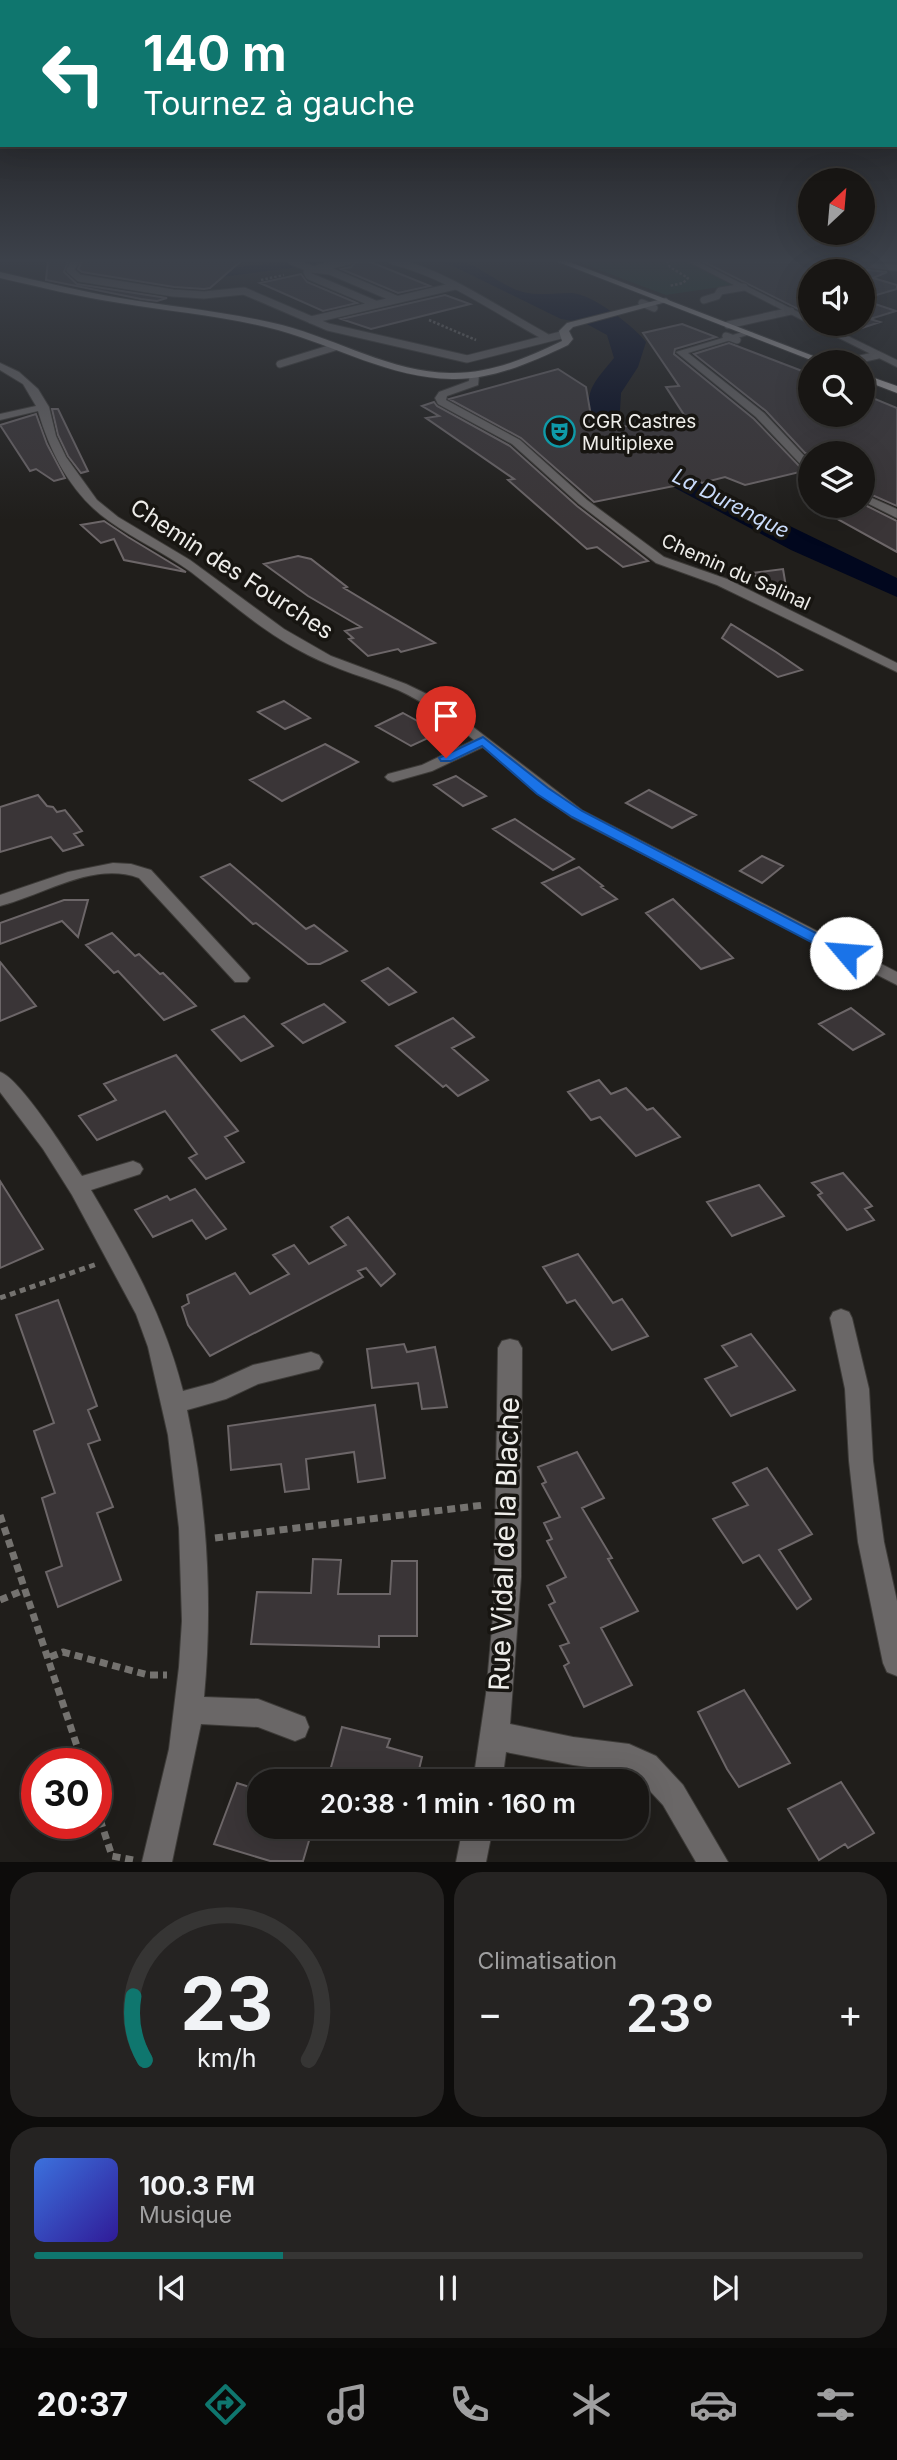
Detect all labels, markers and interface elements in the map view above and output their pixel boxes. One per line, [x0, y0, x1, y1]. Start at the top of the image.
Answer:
text: 140 m [143, 24, 287, 83]
icon: left [28, 28, 119, 119]
text: Tournez à gauche [143, 84, 415, 123]
north arrow [798, 168, 875, 245]
map controls [798, 168, 875, 518]
button: sound [798, 259, 875, 336]
button: search [798, 350, 875, 427]
place label: CGR Castres Multiplexe [582, 410, 696, 455]
theatre icon: CGR Castres Multiplexe [542, 415, 576, 449]
button: layers [798, 441, 875, 518]
water label: La Durenque [668, 463, 794, 543]
street label: Chemin des Fourches [125, 493, 339, 645]
street label: Chemin du Salinal [658, 529, 814, 615]
pin [416, 686, 476, 758]
icon: arrive [427, 697, 465, 735]
position arrow [809, 916, 883, 990]
street label: Rue Vidal de la Blache [482, 1397, 526, 1691]
speed limit sign: 30 [21, 1748, 112, 1839]
text: 20:38 · 1 min · 160 m [320, 1788, 576, 1819]
text: Climatisation [478, 1947, 617, 1975]
text: 23 [180, 1960, 273, 2049]
text: 23° [626, 1982, 715, 2045]
text: − [478, 1990, 503, 2036]
text: + [838, 1990, 863, 2036]
text: km/h [197, 2043, 256, 2073]
text: 100.3 FM [139, 2170, 255, 2201]
text: Musique [139, 2201, 232, 2229]
icon: previous [153, 2269, 191, 2307]
icon: pause [429, 2269, 467, 2307]
icon: next [706, 2269, 744, 2307]
icon: directions [201, 2380, 250, 2429]
icon: music [323, 2380, 372, 2429]
icon: phone [445, 2380, 494, 2429]
icon: climate [567, 2380, 616, 2429]
icon: car [689, 2380, 738, 2429]
icon: filters [811, 2380, 860, 2429]
text: 20:37 [37, 2385, 128, 2424]

